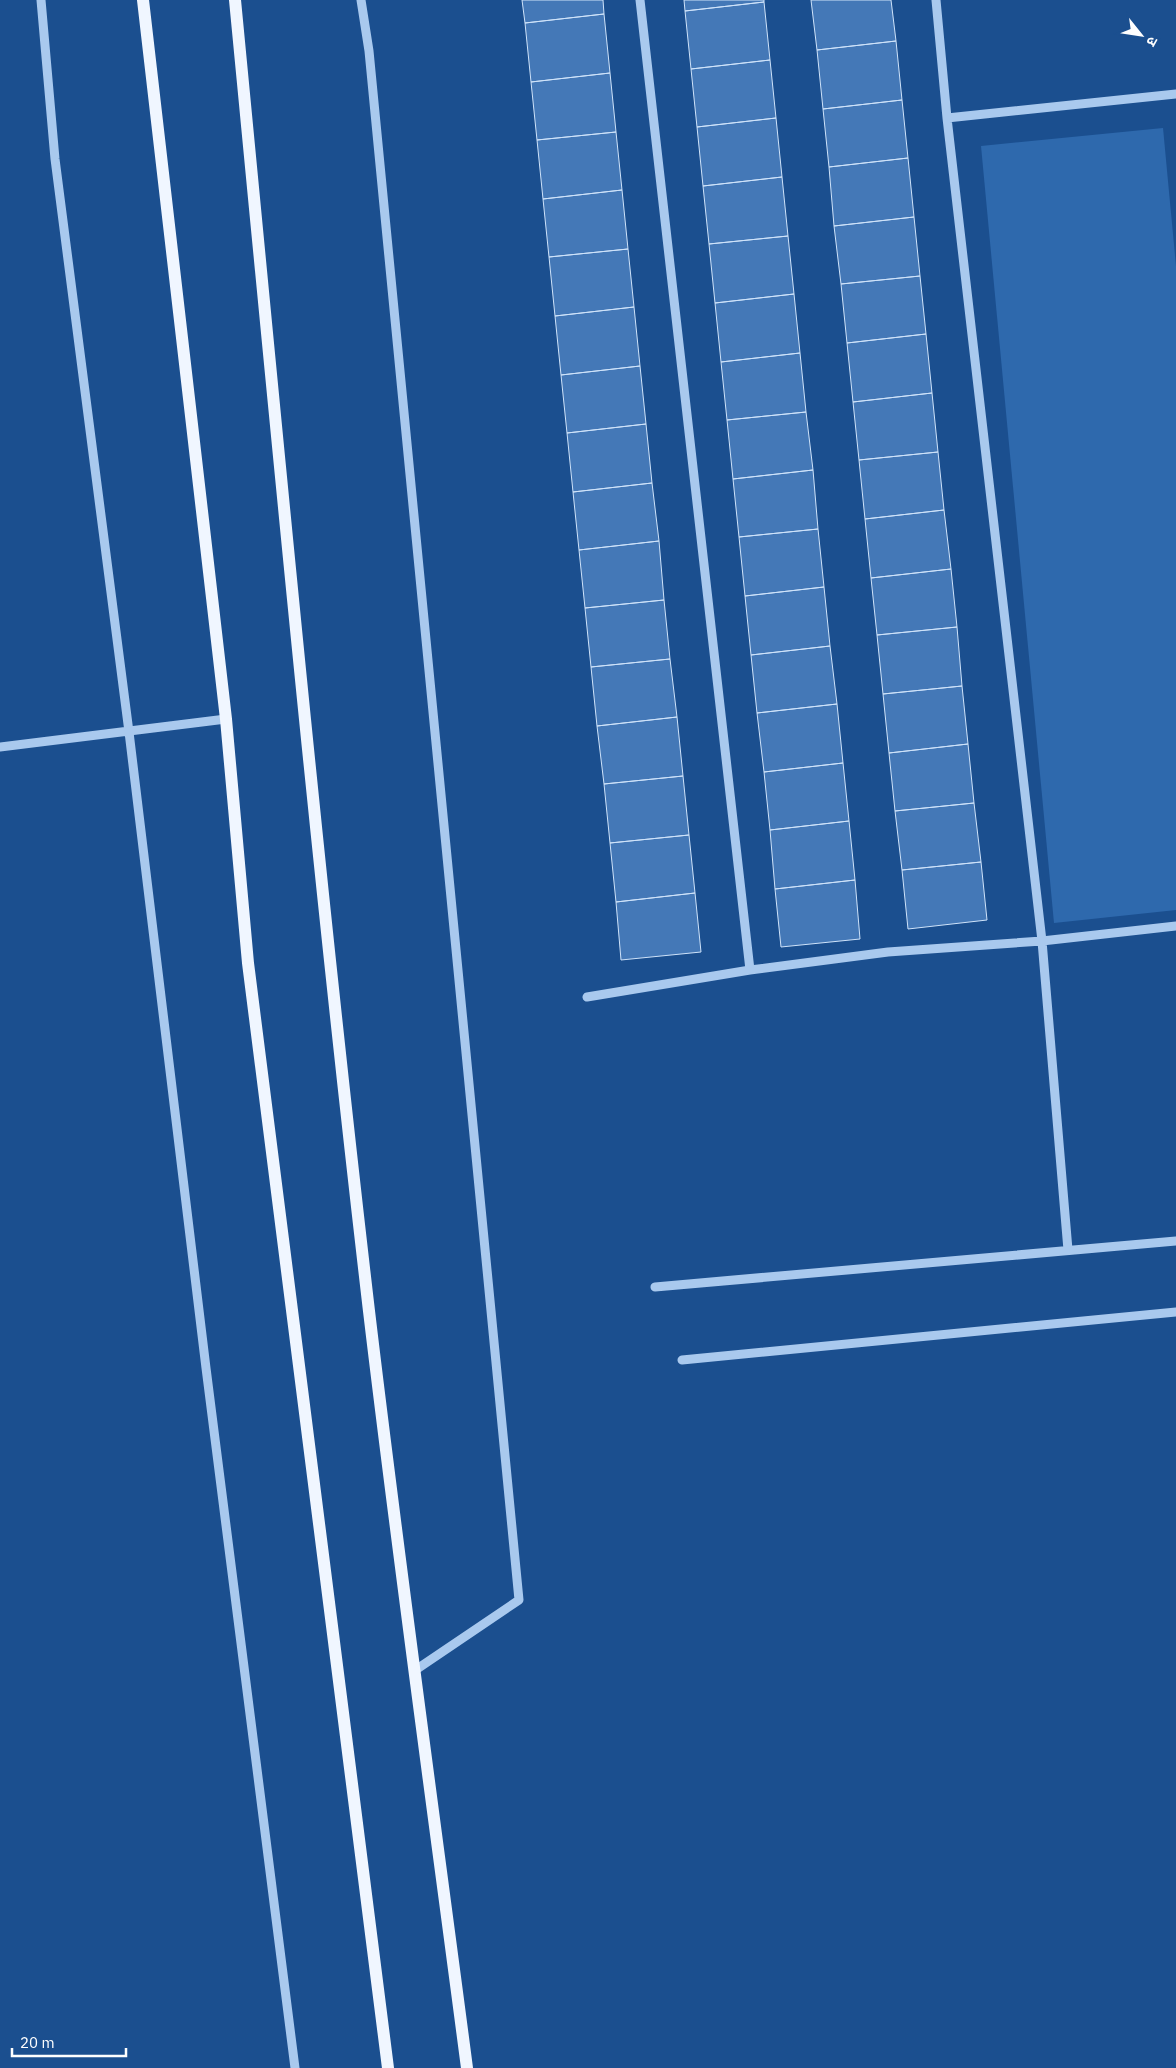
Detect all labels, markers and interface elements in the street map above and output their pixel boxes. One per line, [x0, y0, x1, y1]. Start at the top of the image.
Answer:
north arrow [1116, 10, 1166, 60]
text: उ [1142, 33, 1162, 50]
scale bar [12, 2026, 126, 2058]
text: 20 m [20, 2033, 55, 2052]

